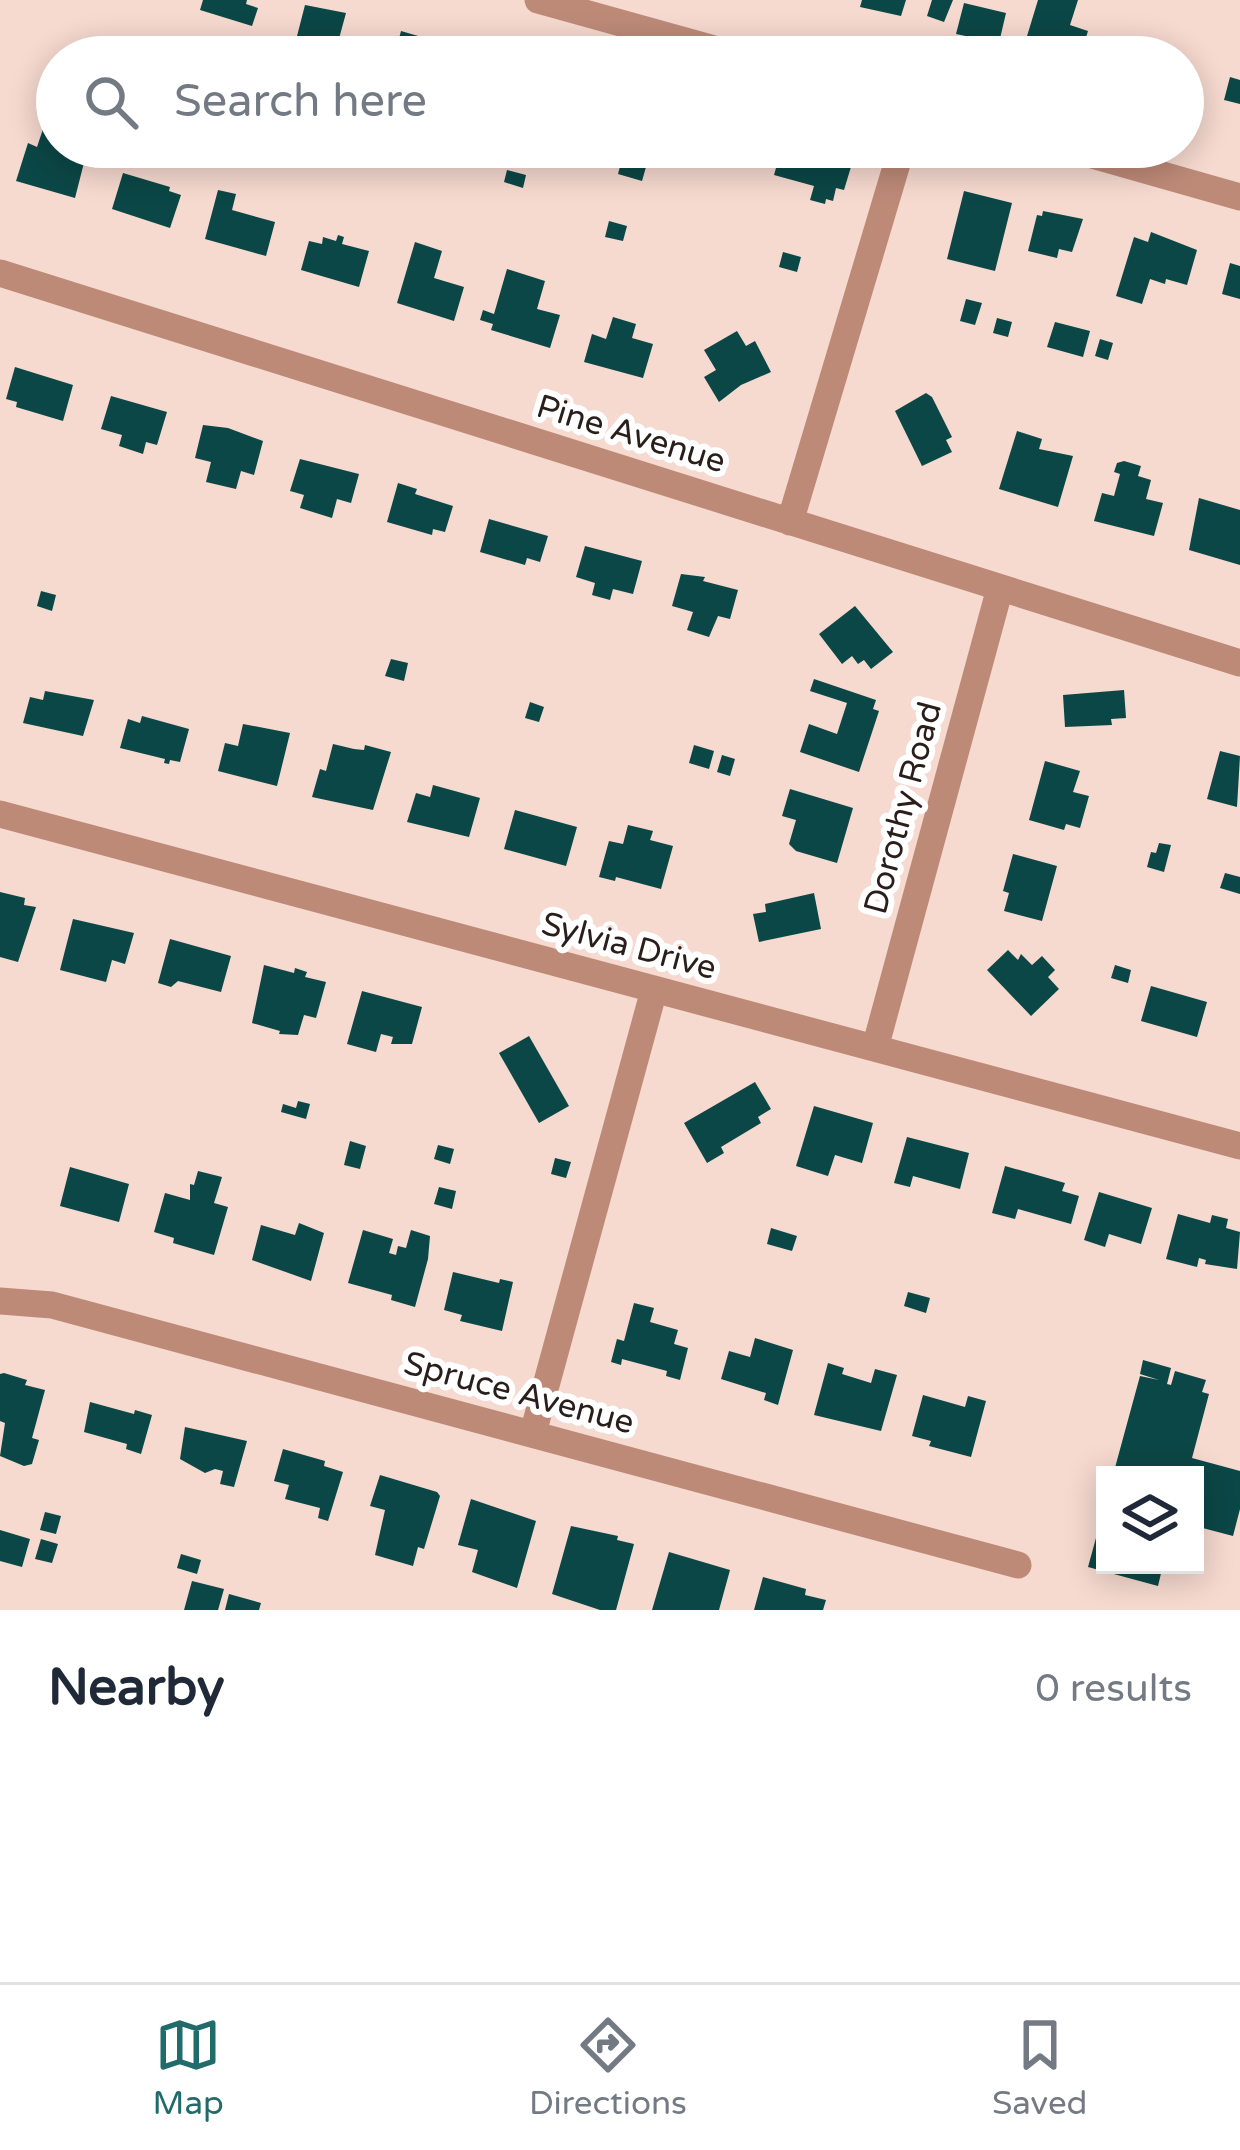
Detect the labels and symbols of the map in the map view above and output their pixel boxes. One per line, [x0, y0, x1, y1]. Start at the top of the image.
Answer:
street label: Pine Avenue [532, 387, 730, 481]
street label: Dorothy Road [856, 698, 950, 918]
street label: Sylvia Drive [537, 904, 721, 988]
street label: Spruce Avenue [400, 1344, 638, 1442]

